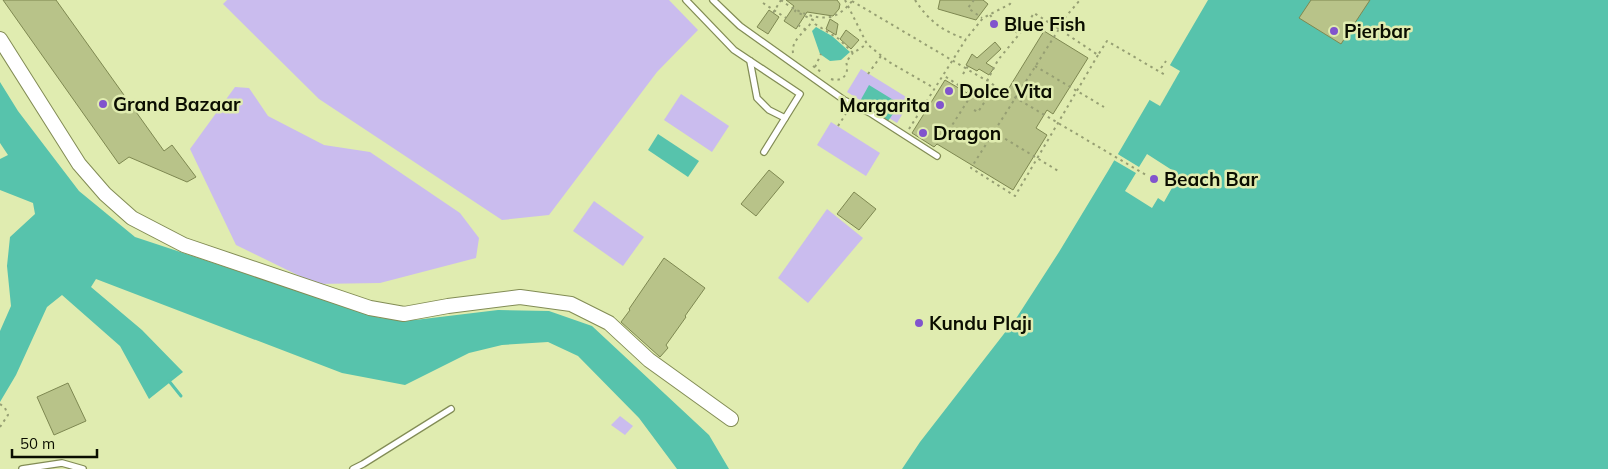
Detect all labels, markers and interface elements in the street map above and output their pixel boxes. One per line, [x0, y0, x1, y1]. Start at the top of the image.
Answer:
place label: Blue Fish [1004, 12, 1086, 36]
marker: Blue Fish [988, 18, 1000, 30]
place label: Pierbar [1344, 19, 1411, 43]
marker: Pierbar [1328, 25, 1340, 37]
place label: Dolce Vita [959, 79, 1052, 103]
marker: Dolce Vita [943, 85, 955, 97]
place label: Grand Bazaar [113, 92, 241, 116]
place label: Margarita [839, 93, 930, 117]
marker: Grand Bazaar [97, 98, 109, 110]
marker: Margarita [934, 99, 946, 111]
place label: Dragon [933, 121, 1001, 145]
marker: Dragon [917, 127, 929, 139]
place label: Beach Bar [1164, 167, 1258, 191]
marker: Beach Bar [1148, 173, 1160, 185]
place label: Kundu Plajı [929, 311, 1032, 335]
marker: Kundu Plajı [913, 317, 925, 329]
scale bar [12, 426, 98, 458]
text: 50 m [20, 434, 55, 453]

